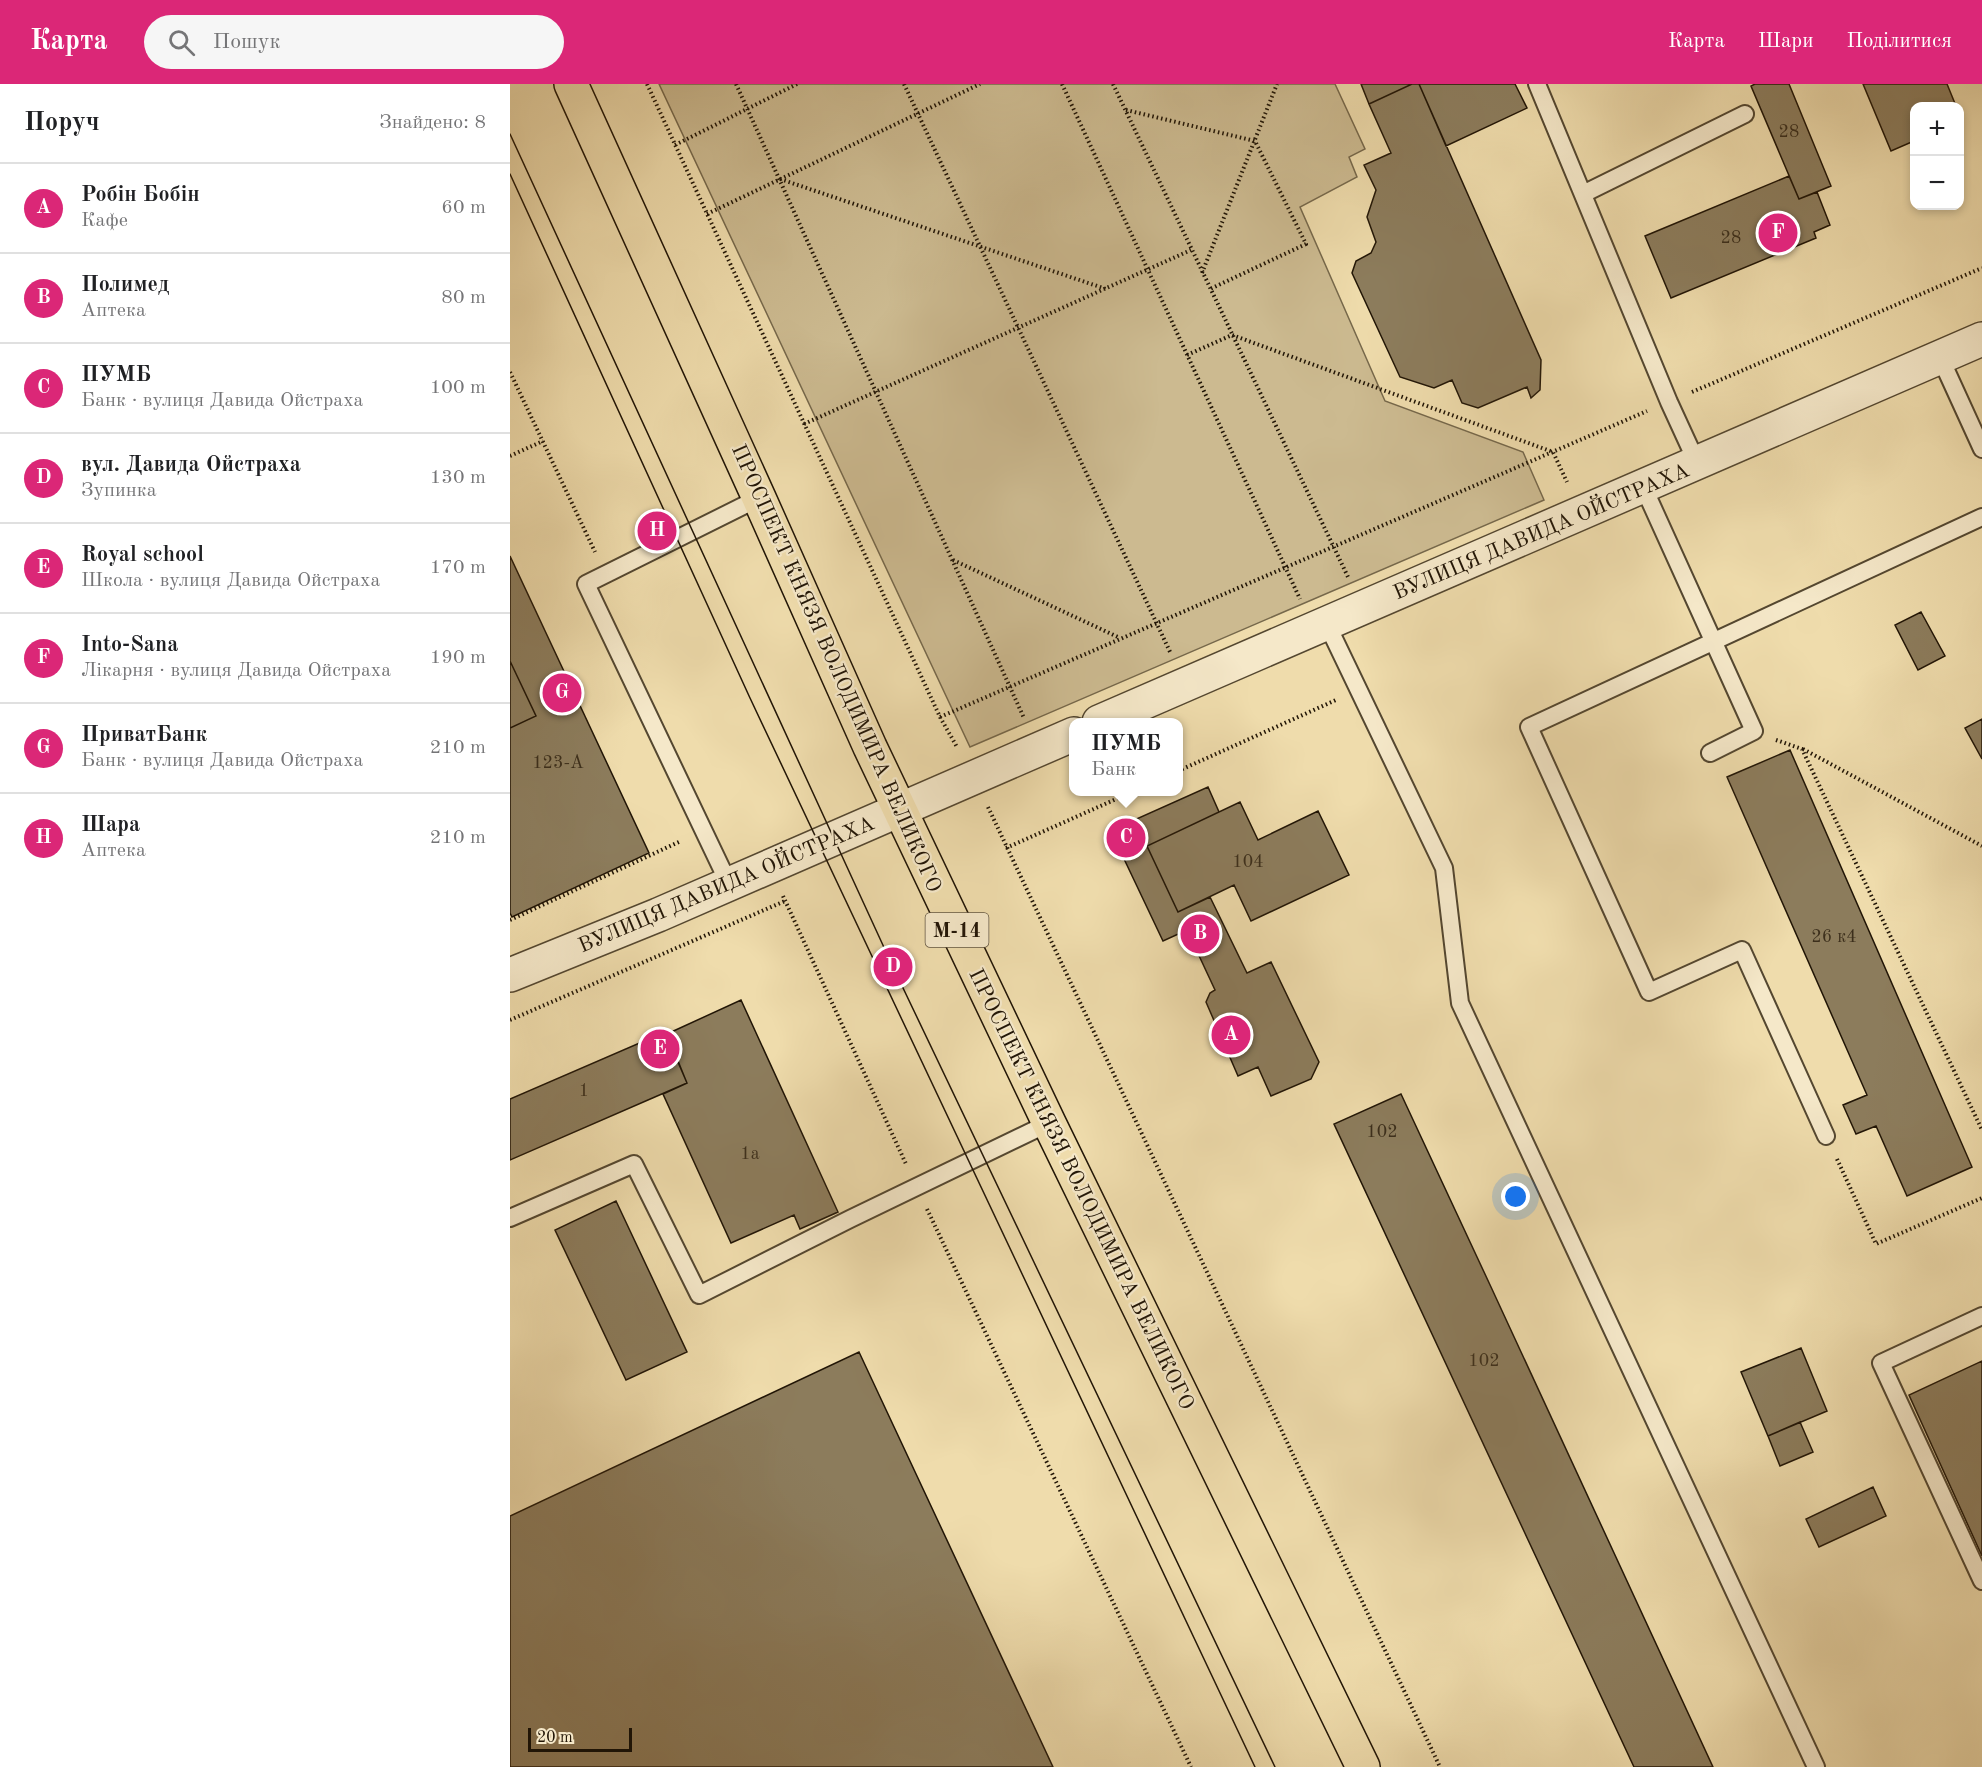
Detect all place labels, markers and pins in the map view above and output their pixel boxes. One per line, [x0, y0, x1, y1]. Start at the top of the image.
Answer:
pin: F [1758, 210, 1798, 256]
pin: H [638, 508, 676, 554]
pin: G [542, 670, 582, 716]
pin: C [1106, 816, 1146, 861]
pin: B [1180, 912, 1220, 956]
pin: D [874, 944, 913, 990]
pin: A [1212, 1012, 1250, 1058]
pin: E [640, 1026, 680, 1072]

